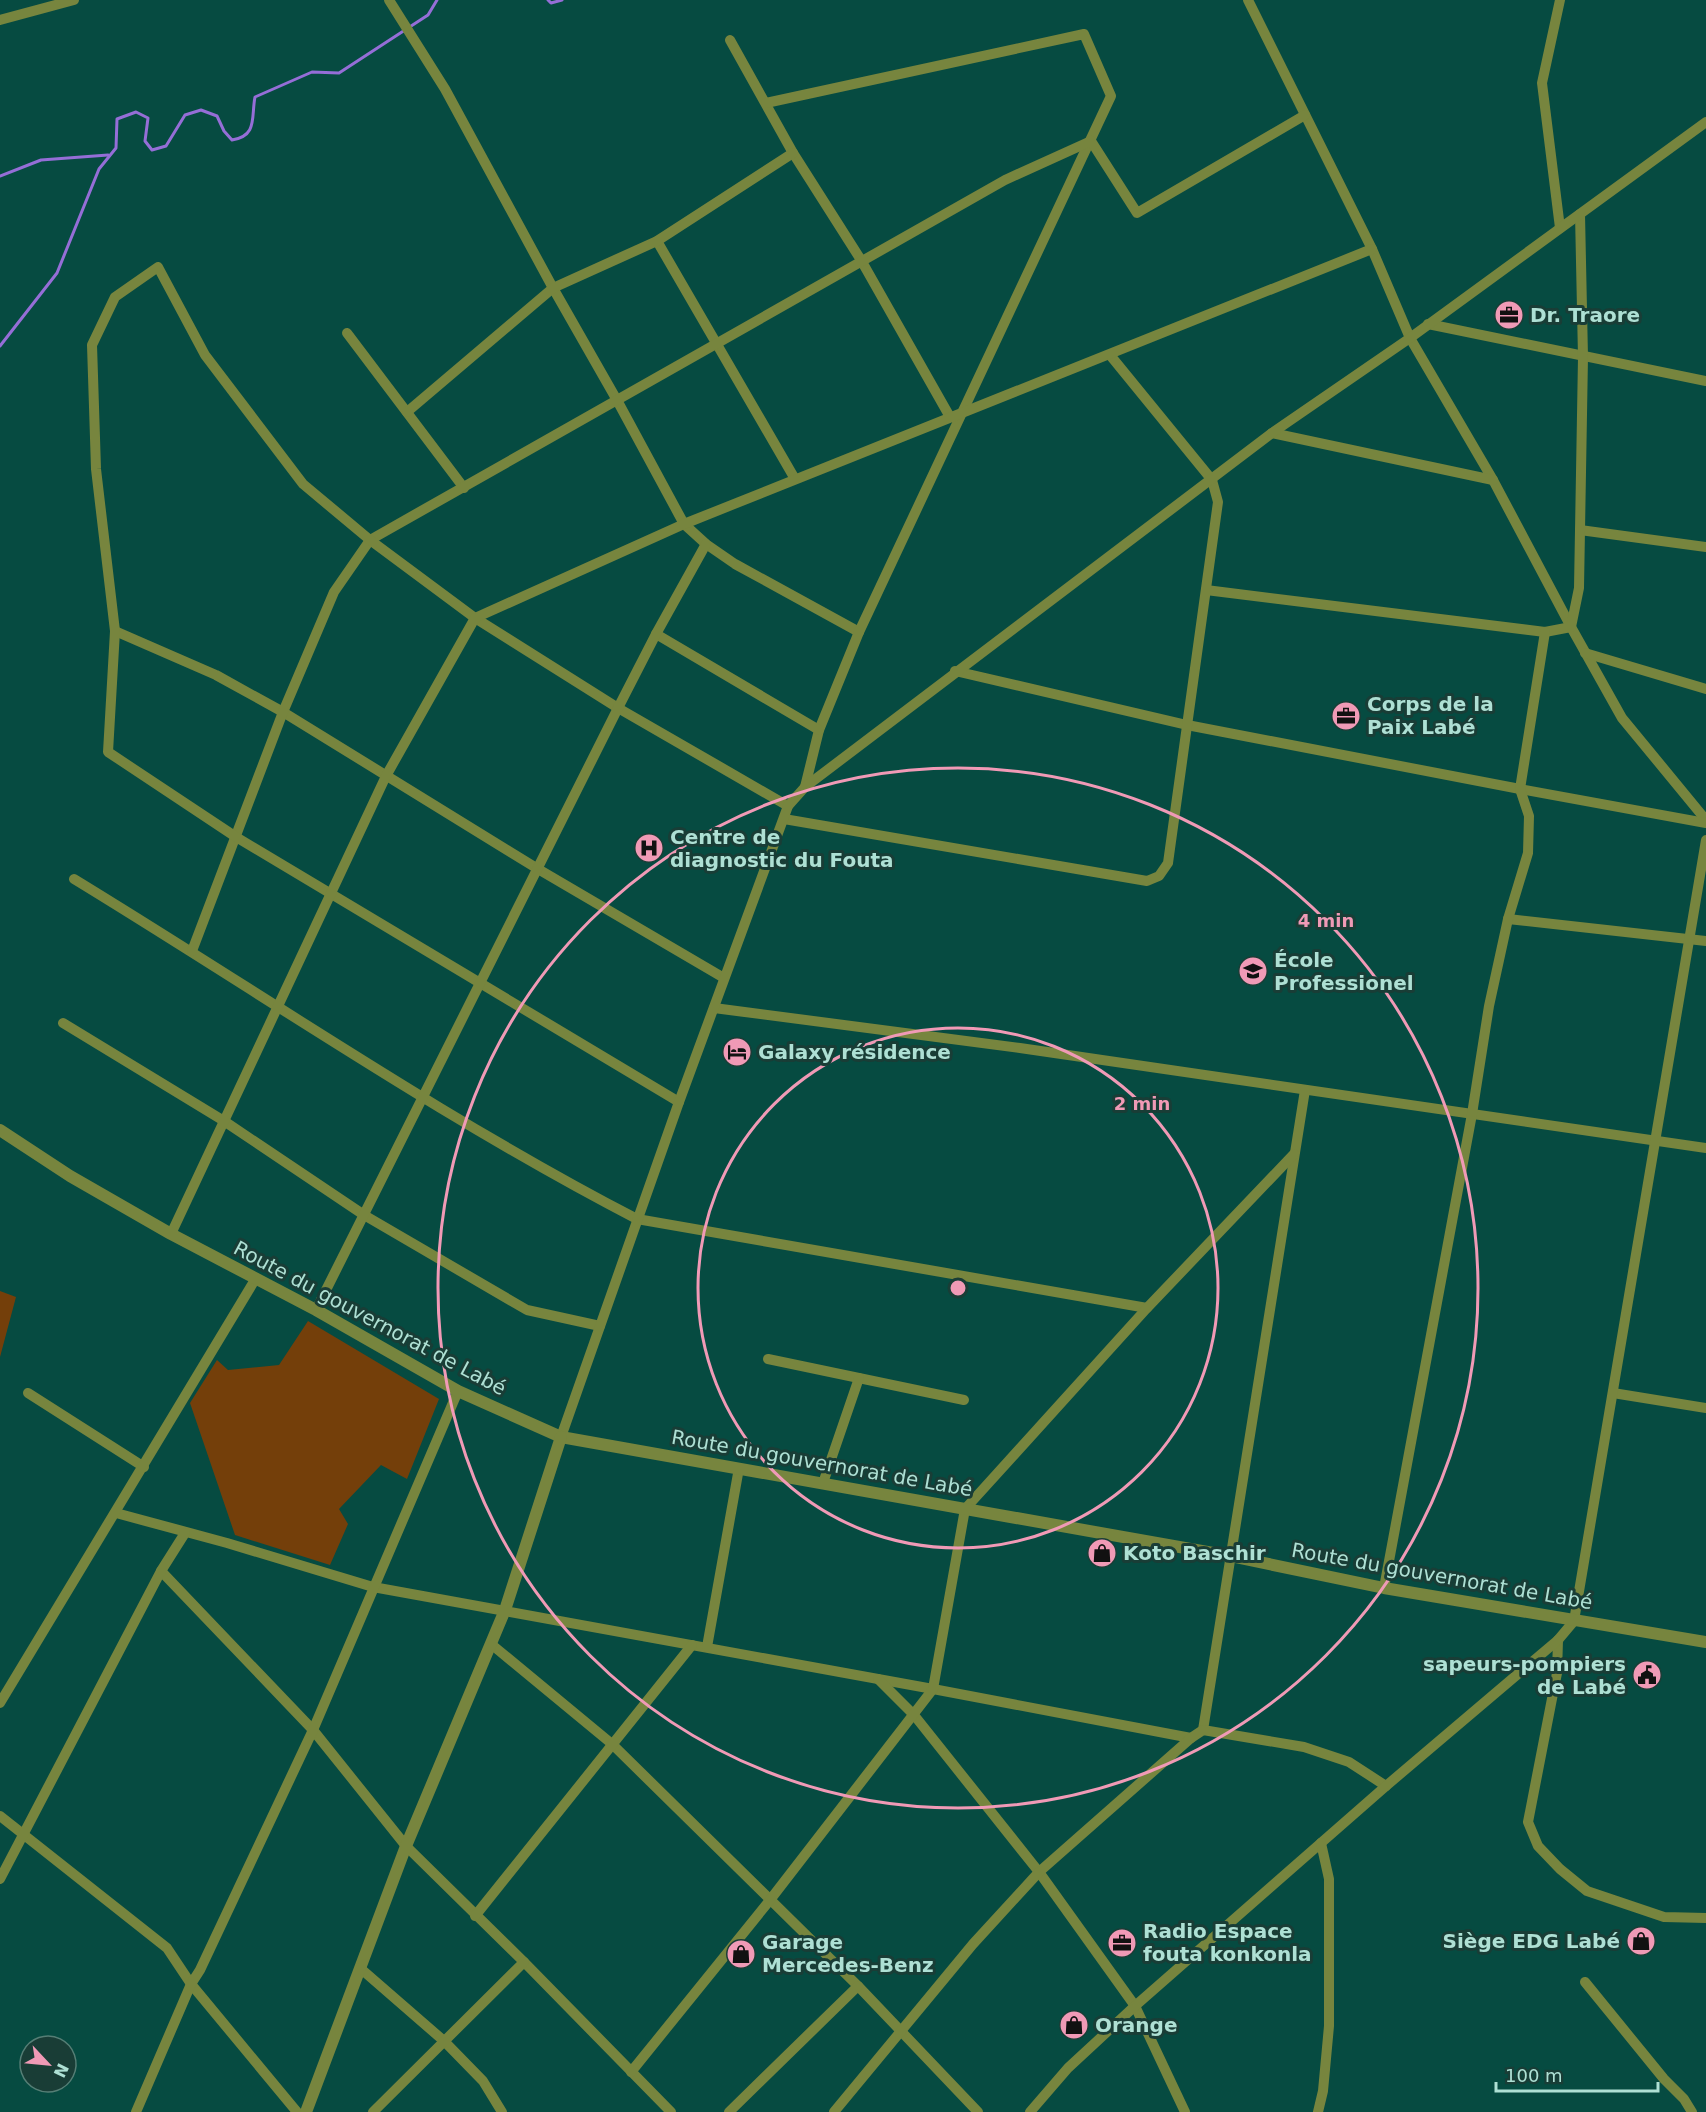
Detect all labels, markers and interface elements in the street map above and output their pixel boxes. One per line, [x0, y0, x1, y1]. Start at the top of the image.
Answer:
office icon: Dr. Traore [1493, 299, 1525, 331]
place label: Dr. Traore [1530, 303, 1640, 327]
place label: Corps de la Paix Labé [1367, 692, 1494, 739]
office icon: Corps de la Paix Labé [1330, 700, 1362, 732]
place label: Centre de diagnostic du Fouta [670, 825, 894, 872]
hospital icon: Centre de diagnostic du Fouta [633, 832, 665, 864]
text: 4 min [1298, 910, 1354, 931]
place label: École Professionel [1274, 948, 1414, 995]
school or university icon: École Professionel [1237, 955, 1269, 987]
hotel icon: Galaxy résidence [721, 1036, 753, 1068]
place label: Galaxy résidence [758, 1040, 951, 1064]
text: 2 min [1114, 1093, 1170, 1114]
street label: Route du gouvernorat de Labé [230, 1236, 510, 1400]
centre of rings [948, 1278, 968, 1298]
street label: Route du gouvernorat de Labé [670, 1425, 974, 1501]
shop icon: Koto Baschir [1086, 1537, 1118, 1569]
street label: Route du gouvernorat de Labé [1290, 1538, 1594, 1614]
place label: Koto Baschir [1123, 1541, 1266, 1565]
place label: sapeurs-pompiers de Labé [1423, 1652, 1626, 1699]
public building icon: sapeurs-pompiers de Labé [1631, 1659, 1663, 1691]
place label: Radio Espace fouta konkonla [1143, 1919, 1312, 1966]
shop icon: Siège EDG Labé [1625, 1925, 1657, 1957]
office icon: Radio Espace fouta konkonla [1106, 1927, 1138, 1959]
place label: Siège EDG Labé [1443, 1929, 1620, 1953]
place label: Garage Mercedes-Benz [762, 1930, 934, 1977]
shop icon: Garage Mercedes-Benz [725, 1938, 757, 1970]
shop icon: Orange [1058, 2009, 1090, 2041]
place label: Orange [1095, 2013, 1177, 2037]
north arrow [18, 2034, 78, 2094]
scale bar [1496, 2055, 1658, 2093]
text: N [50, 2060, 73, 2081]
text: 100 m [1505, 2065, 1563, 2086]

